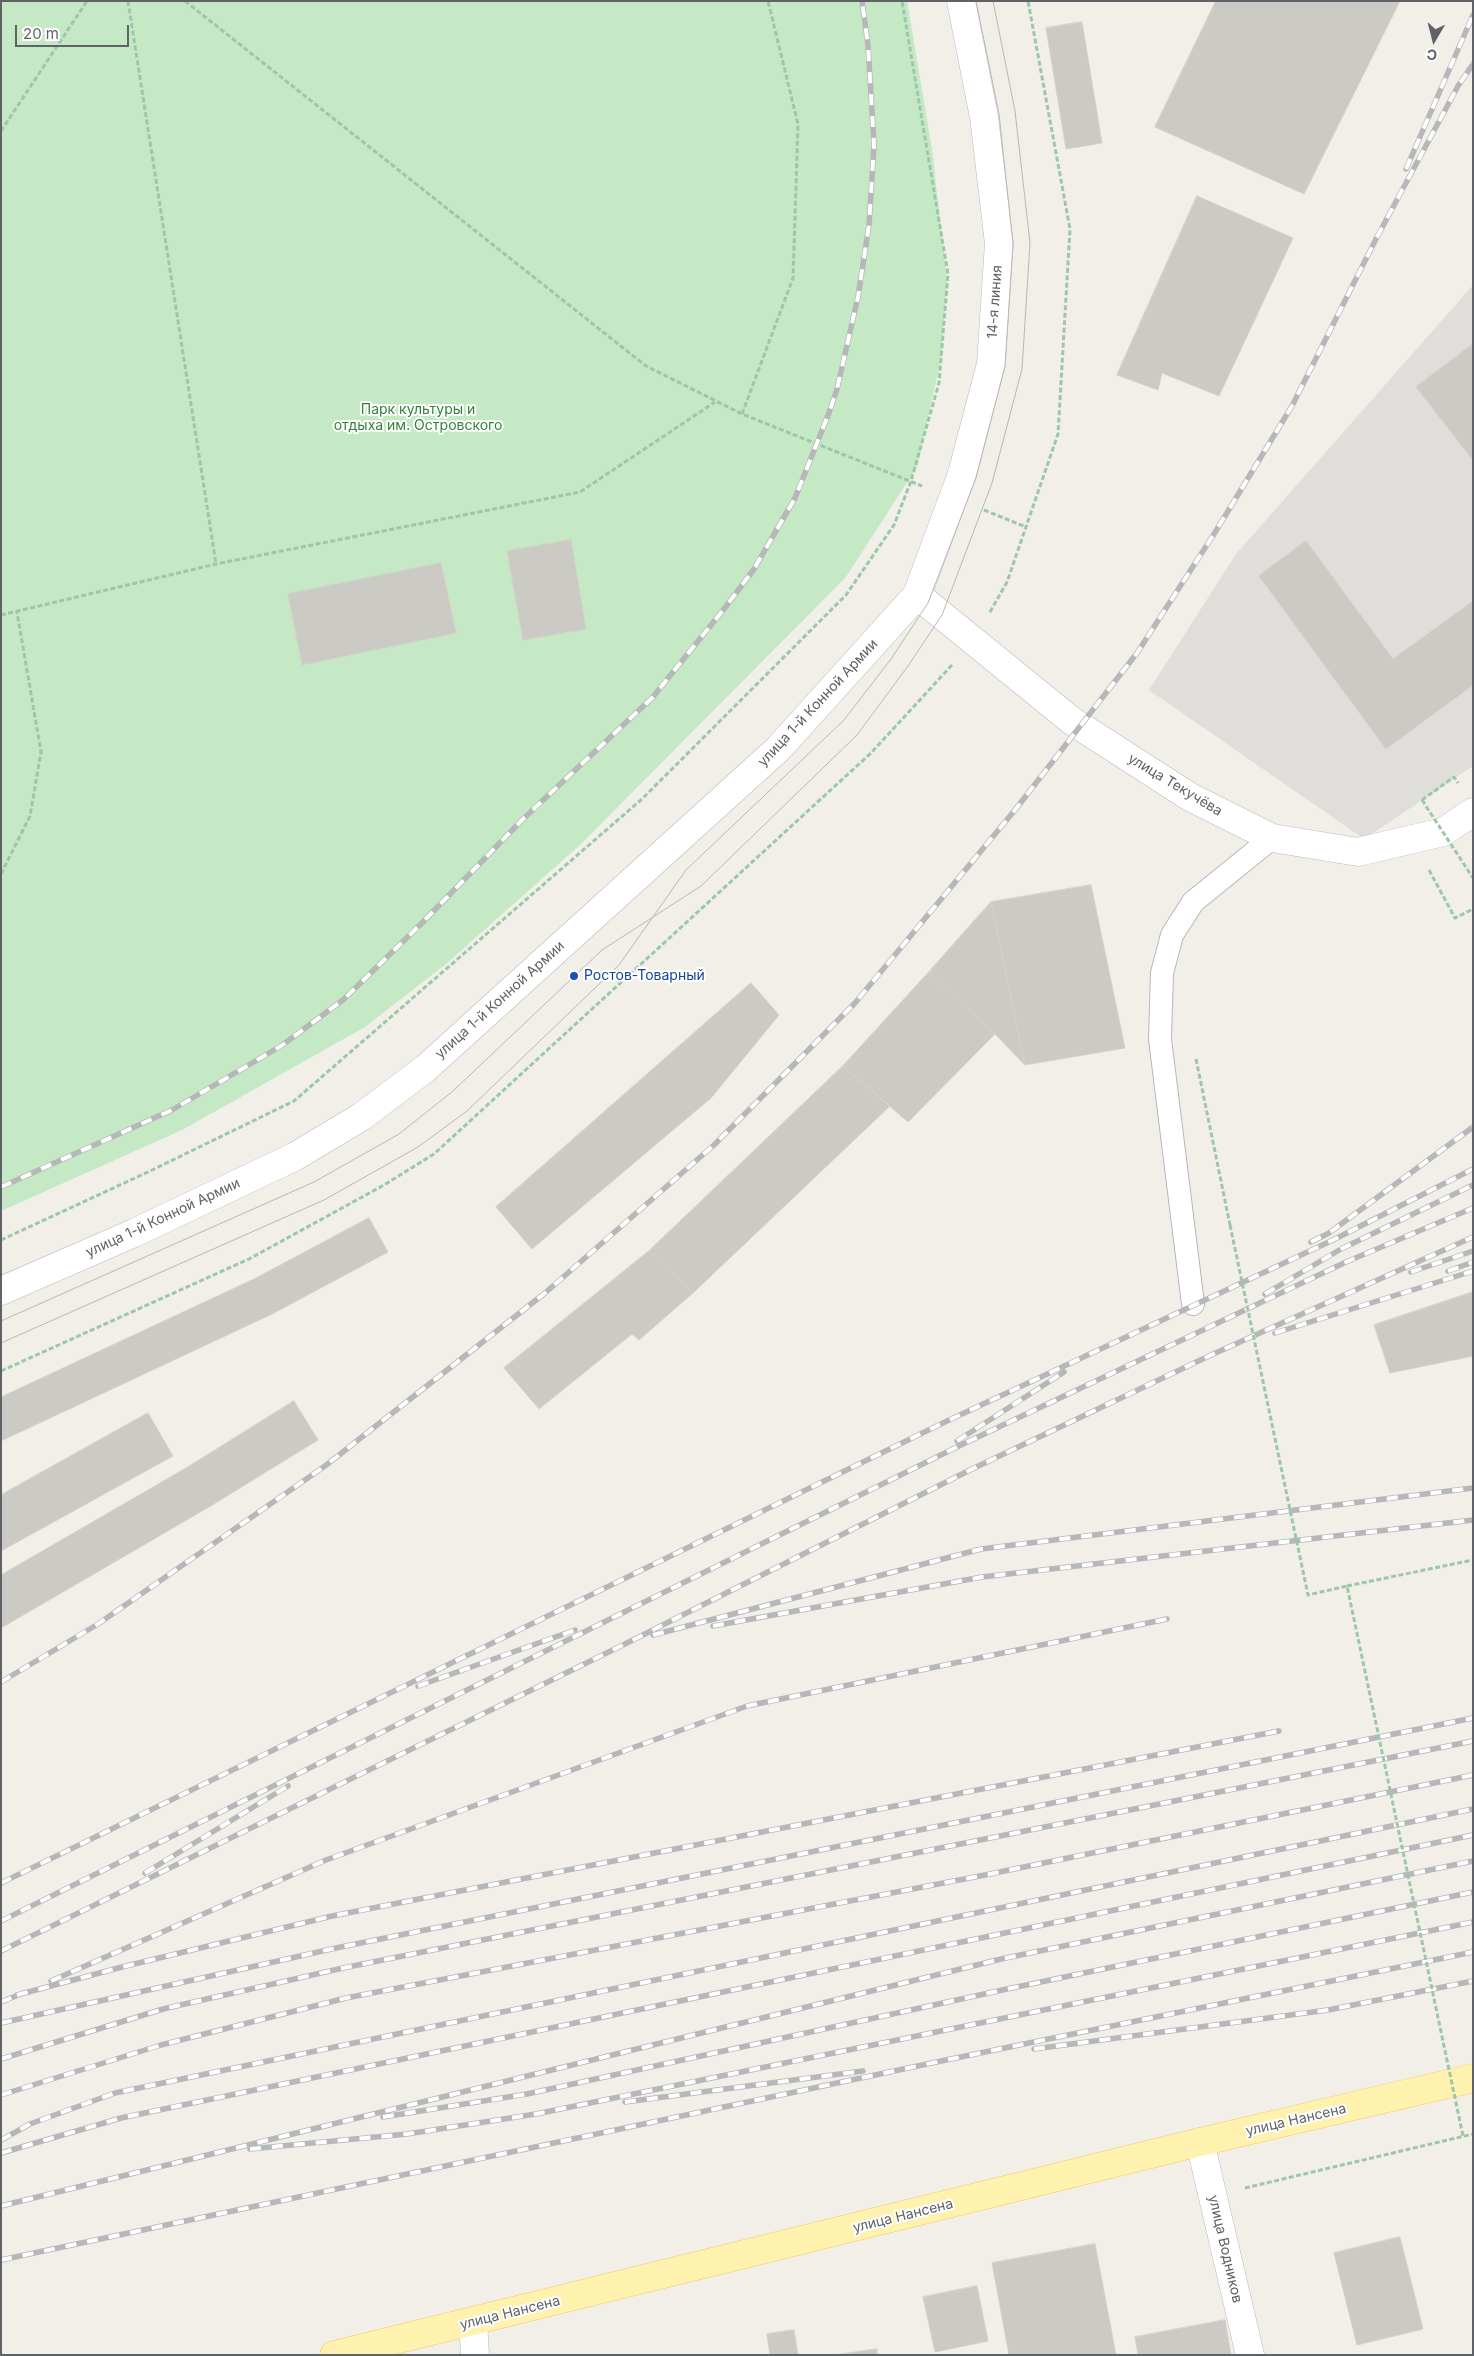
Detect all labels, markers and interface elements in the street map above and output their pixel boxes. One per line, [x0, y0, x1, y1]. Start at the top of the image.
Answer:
scale bar [18, 15, 131, 47]
north arrow [1409, 15, 1459, 65]
text: 20 m [23, 24, 59, 43]
text: С [1426, 46, 1438, 64]
street label: 14-я линия [984, 265, 1006, 339]
park label: Парк культуры и отдыха им. Островского [334, 402, 502, 434]
street label: улица 1-й Конной Армии [755, 636, 881, 770]
street label: улица Текучёва [1125, 750, 1225, 820]
street label: улица 1-й Конной Армии [432, 938, 568, 1062]
place label: Ростов-Товарный [584, 968, 705, 984]
marker: Ростов-Товарный [568, 970, 580, 982]
street label: улица 1-й Конной Армии [83, 1175, 243, 1261]
street label: улица Нансена [1244, 2100, 1348, 2140]
street label: улица Водников [1204, 2193, 1246, 2305]
street label: улица Нансена [851, 2195, 955, 2237]
street label: улица Нансена [458, 2292, 562, 2334]

